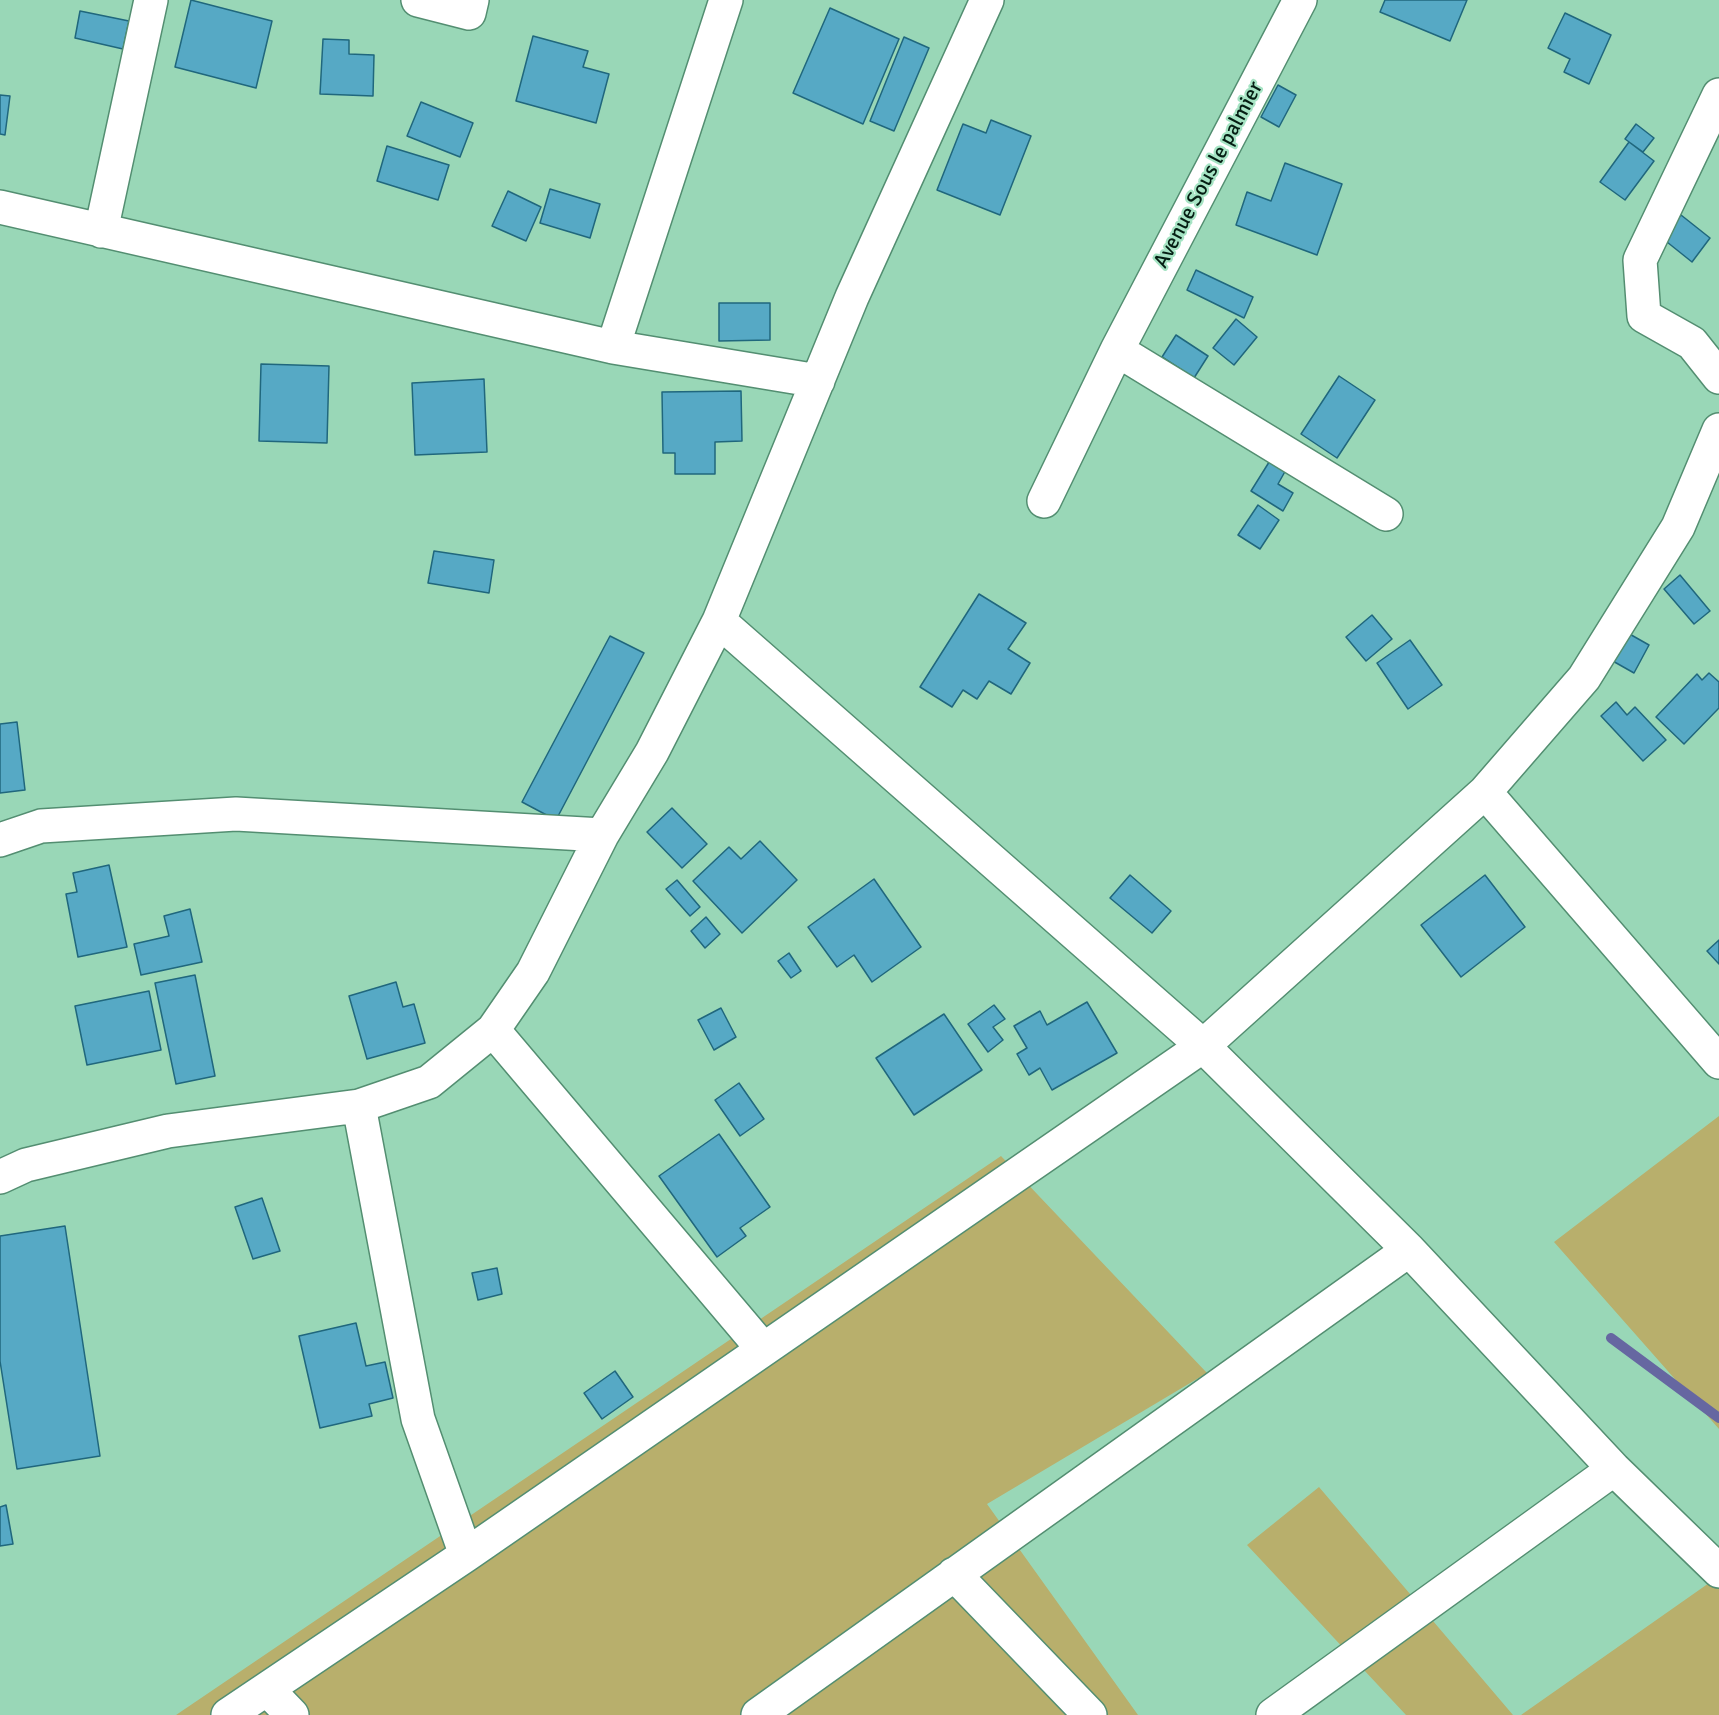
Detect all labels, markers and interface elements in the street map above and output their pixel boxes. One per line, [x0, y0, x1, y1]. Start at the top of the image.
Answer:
street label: Avenue Sous le palmier [1149, 77, 1269, 273]

